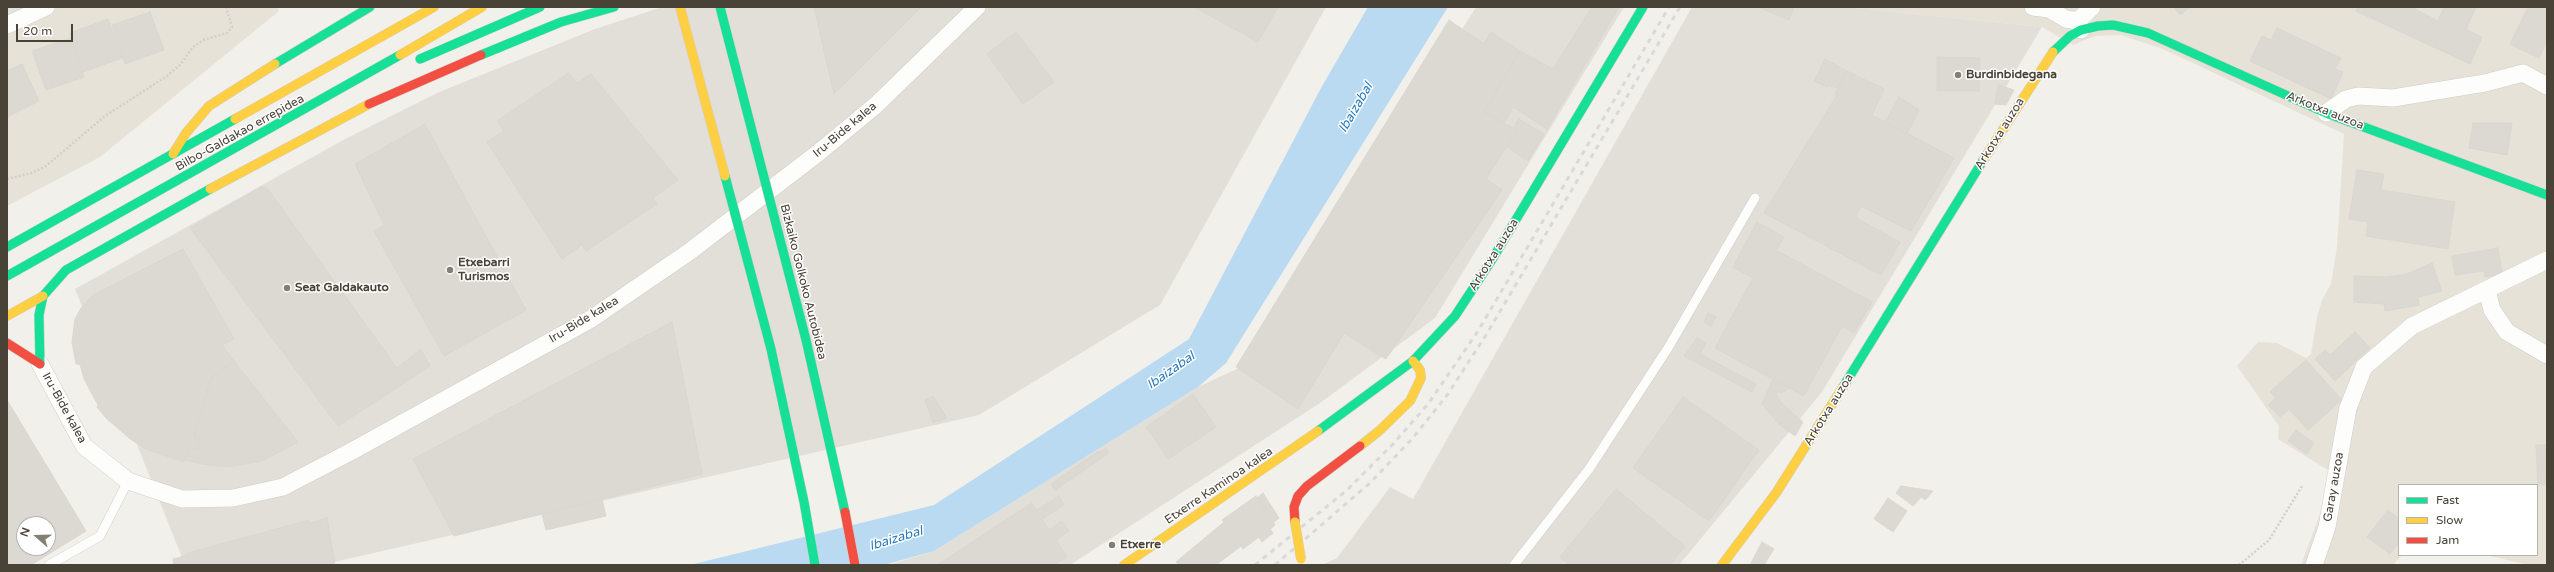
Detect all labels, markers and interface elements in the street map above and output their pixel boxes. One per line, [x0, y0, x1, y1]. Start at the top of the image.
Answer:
scale bar [18, 16, 75, 42]
text: 20 m [23, 24, 52, 38]
place label: Burdinbidegana [1966, 68, 2057, 82]
marker: Burdinbidegana [1953, 70, 1963, 80]
water label: Ibaizabal [1336, 80, 1376, 136]
street label: Arkotxa auzoa [2284, 89, 2366, 133]
street label: Bilbo-Galdakao errepidea [173, 92, 307, 174]
street label: Arkotxa auzoa [1972, 95, 2028, 173]
street label: Iru-Bide kalea [810, 99, 880, 161]
street label: Bizkaiko Golkoko Autobidea [777, 203, 829, 361]
street label: Arkotxa auzoa [1466, 216, 1522, 294]
place label: Etxebarri Turismos [458, 256, 510, 284]
marker: Etxebarri Turismos [445, 265, 455, 275]
place label: Seat Galdakauto [295, 281, 389, 295]
marker: Seat Galdakauto [282, 283, 292, 293]
street label: Iru-Bide kalea [547, 294, 621, 346]
water label: Ibaizabal [1144, 349, 1198, 393]
street label: Iru-Bide kalea [39, 370, 89, 446]
street label: Arkotxa auzoa [1801, 371, 1857, 449]
street label: Etxerre Kaminoa kalea [1162, 445, 1276, 527]
street label: Garay auzoa [2321, 451, 2347, 523]
legend [2398, 484, 2538, 556]
text: Fast [2436, 493, 2459, 507]
text: Slow [2436, 513, 2463, 527]
north arrow [16, 516, 56, 556]
water label: Ibaizabal [867, 524, 925, 554]
text: N [18, 526, 33, 538]
text: Jam [2436, 533, 2459, 547]
place label: Etxerre [1120, 538, 1161, 552]
marker: Etxerre [1107, 540, 1117, 550]

